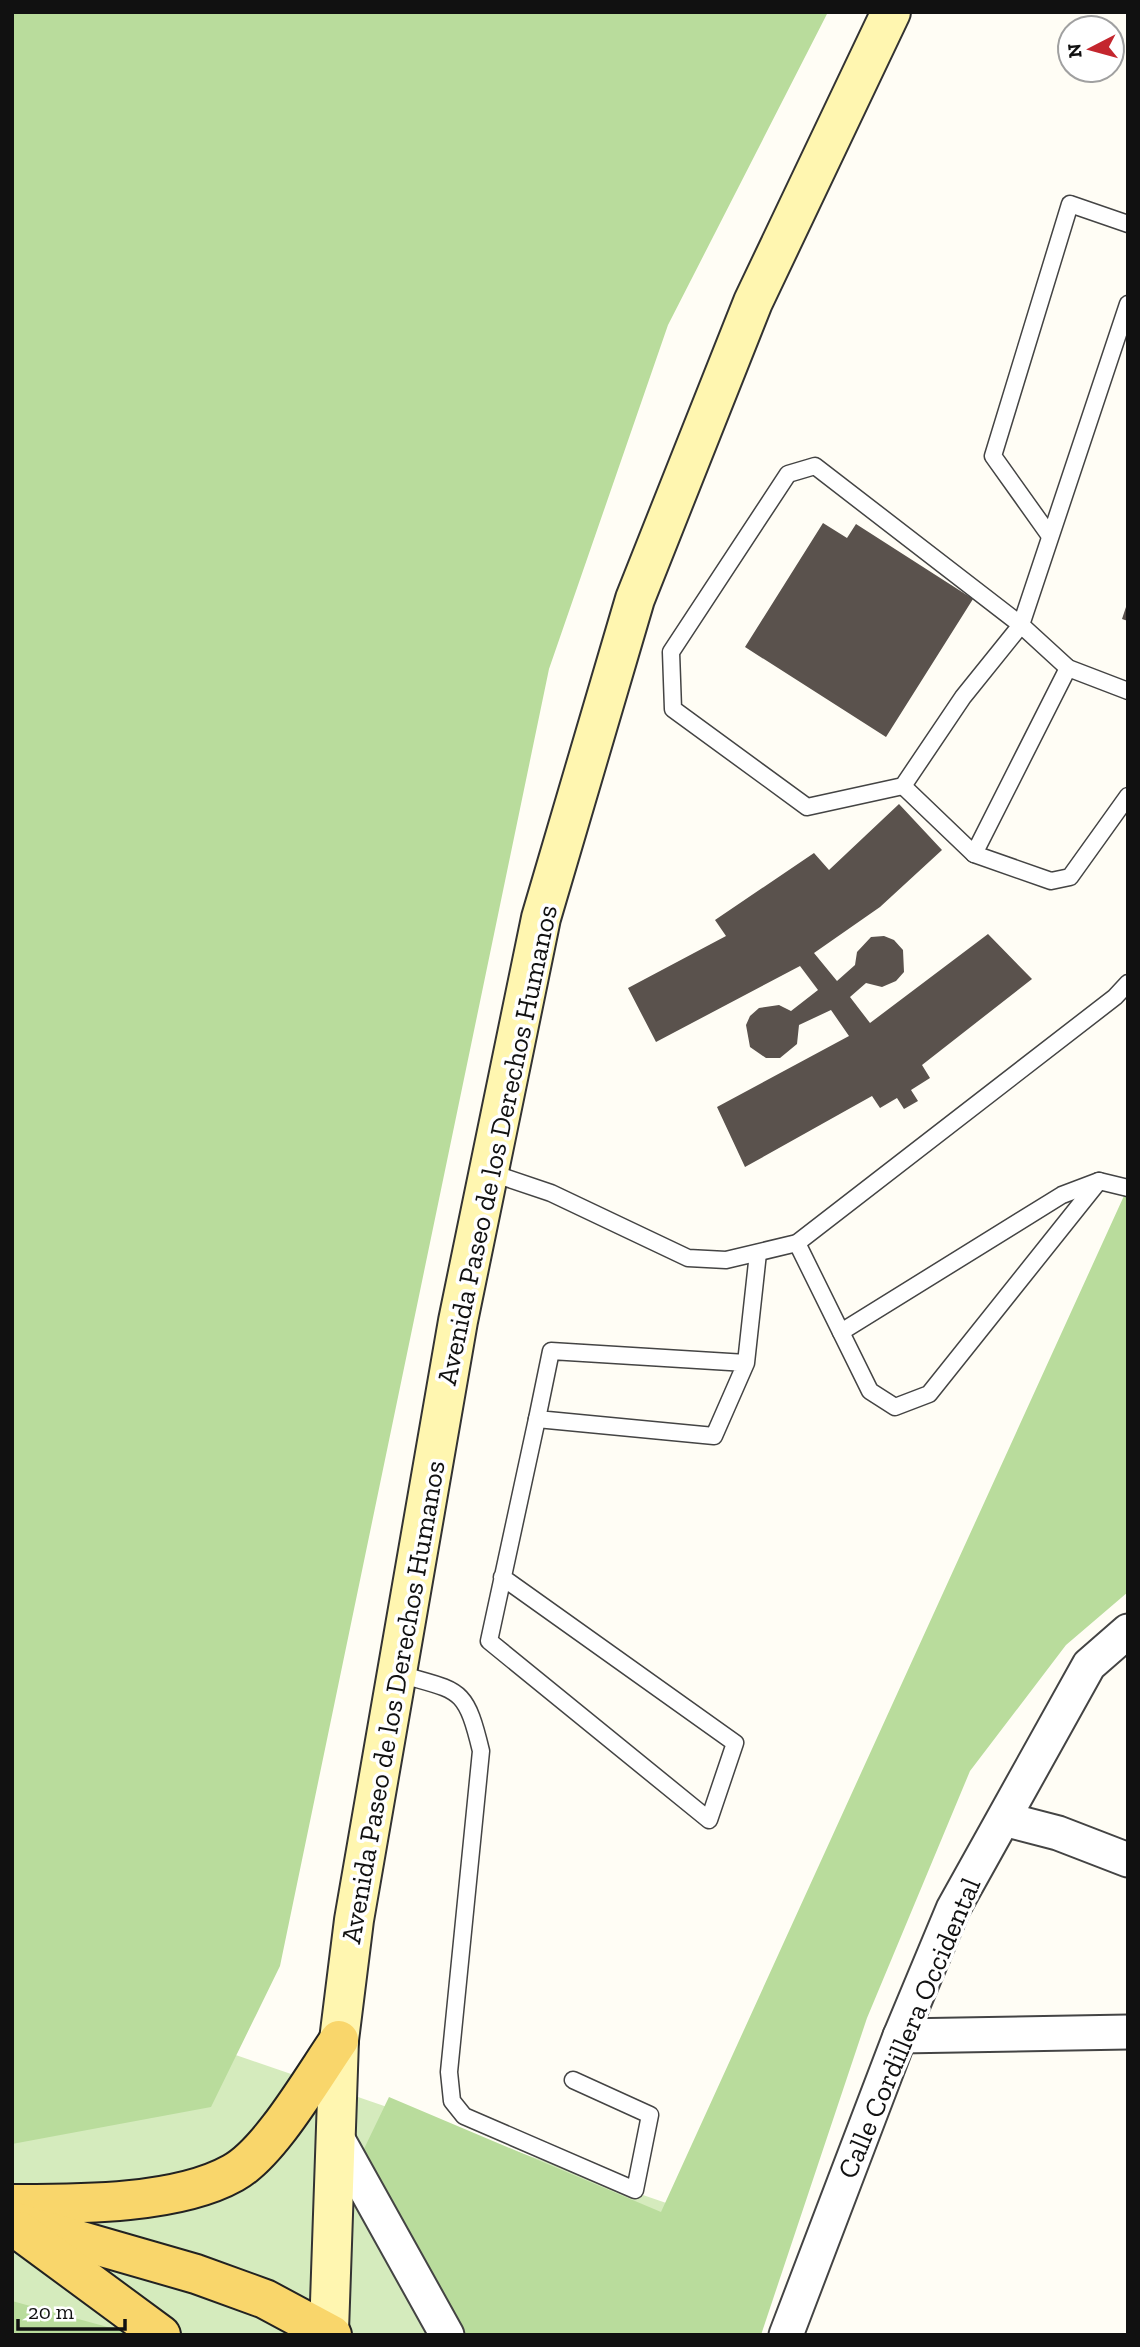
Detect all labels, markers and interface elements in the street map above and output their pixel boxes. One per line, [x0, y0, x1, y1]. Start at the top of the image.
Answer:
north arrow [1056, 14, 1126, 84]
text: N [1062, 42, 1087, 59]
street label: Avenida Paseo de los Derechos Humanos [430, 902, 564, 1388]
street label: Avenida Paseo de los Derechos Humanos [334, 1458, 452, 1946]
street label: Calle Cordillera Occidental [831, 1873, 987, 2183]
scale bar [18, 2288, 124, 2332]
text: 20 m [28, 2299, 74, 2324]

